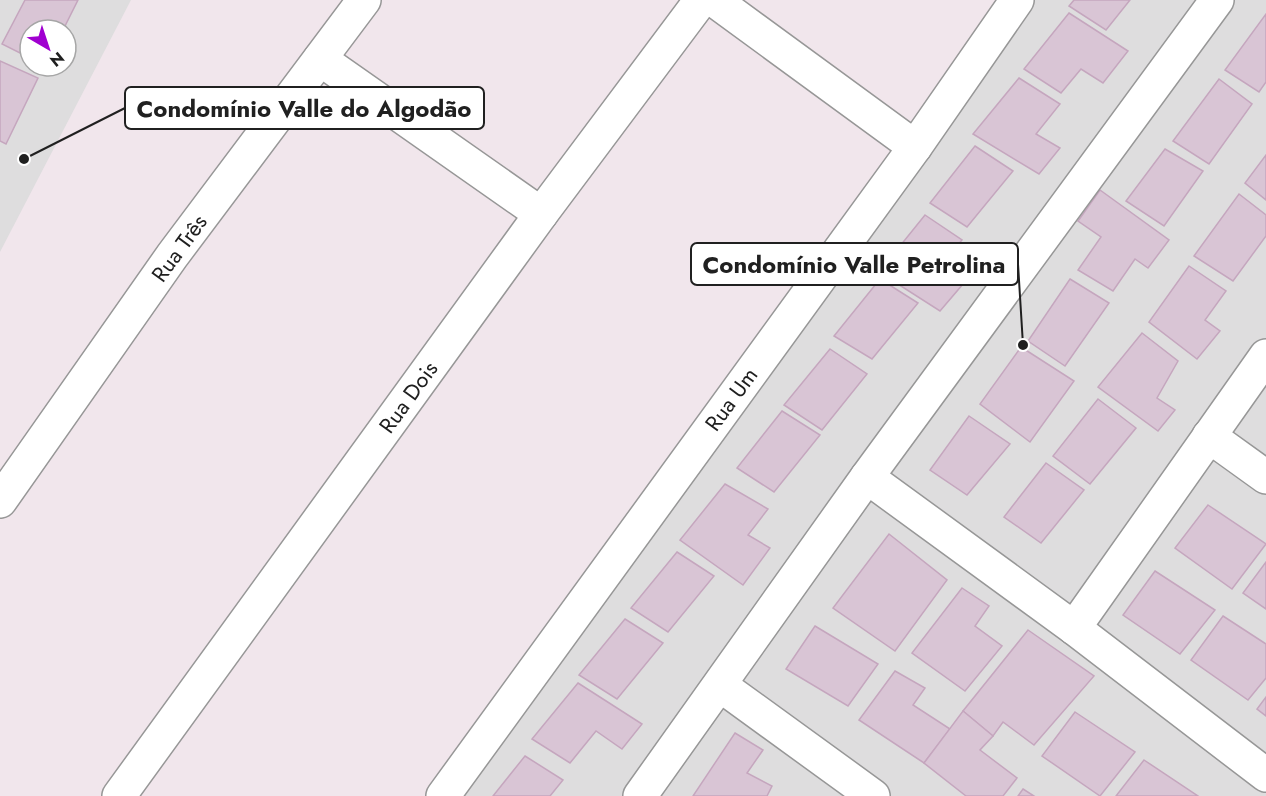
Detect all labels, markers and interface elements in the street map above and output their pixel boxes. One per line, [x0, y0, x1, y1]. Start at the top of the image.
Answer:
north arrow [18, 18, 78, 78]
text: N [45, 46, 69, 72]
callout: Condomínio Valle do Algodão [125, 87, 484, 129]
text: Condomínio Valle do Algodão [136, 91, 472, 126]
street label: Rua Três [143, 207, 215, 289]
callout: Condomínio Valle Petrolina [691, 243, 1018, 285]
text: Condomínio Valle Petrolina [702, 247, 1006, 282]
street label: Rua Dois [371, 354, 445, 440]
street label: Rua Um [697, 360, 765, 438]

